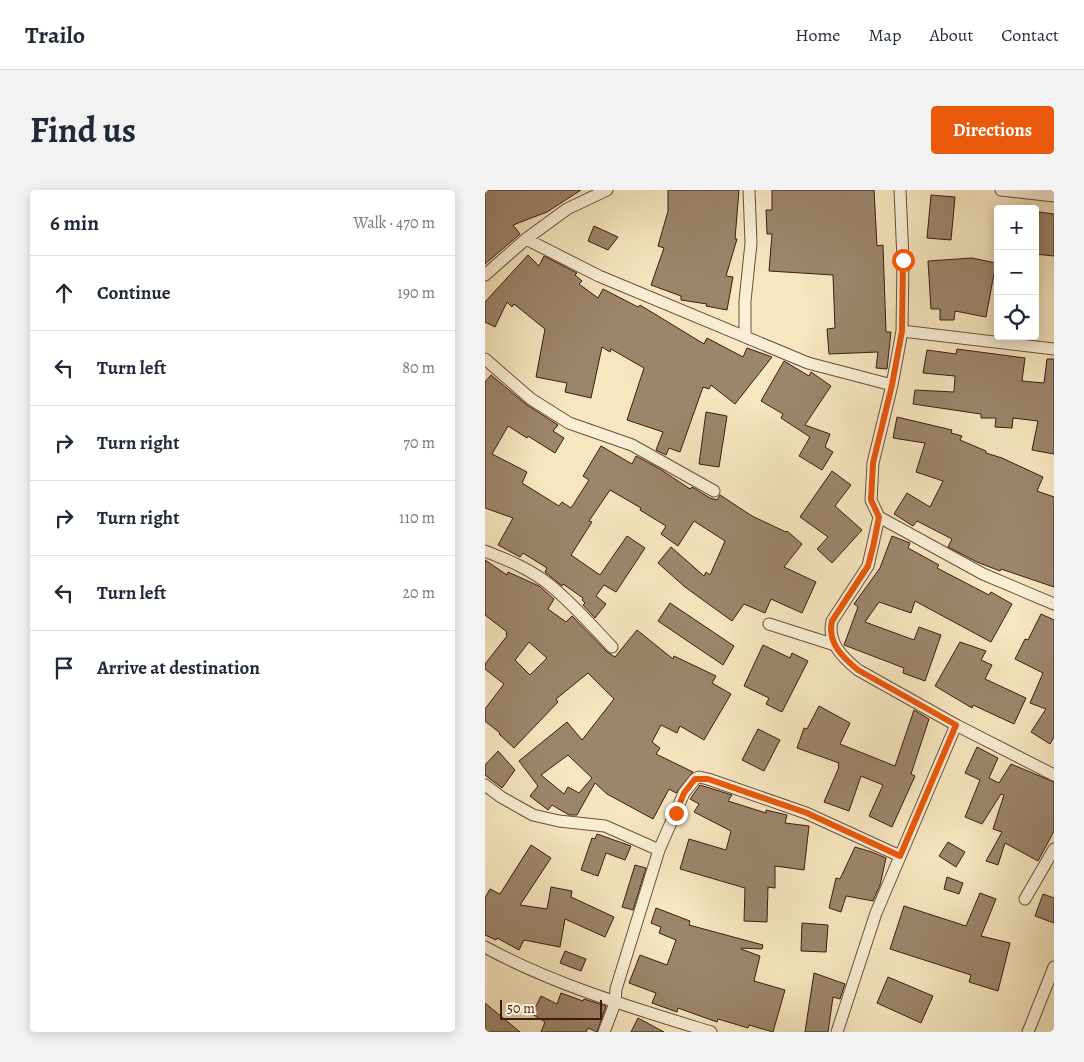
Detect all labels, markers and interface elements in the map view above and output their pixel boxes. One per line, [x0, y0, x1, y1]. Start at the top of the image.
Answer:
text: Trailo [25, 19, 85, 51]
text: Home [795, 23, 840, 47]
text: Map [868, 23, 901, 47]
text: About [929, 23, 973, 47]
text: Contact [1001, 23, 1059, 47]
text: Find us [30, 106, 136, 154]
button: Directions [931, 106, 1054, 154]
map controls [994, 205, 1039, 340]
button: + [994, 205, 1039, 250]
text: 6 min [50, 209, 99, 237]
text: Walk · 470 m [354, 212, 435, 234]
route start [892, 249, 915, 272]
button: − [994, 250, 1039, 295]
icon: ahead [50, 279, 78, 307]
text: Continue [97, 280, 171, 306]
text: 190 m [397, 282, 435, 304]
button: locate [994, 295, 1039, 340]
icon: left [50, 354, 78, 382]
text: Turn left [97, 355, 166, 381]
text: 80 m [402, 357, 435, 379]
icon: right [50, 429, 78, 457]
text: Turn right [97, 430, 179, 456]
text: 70 m [403, 432, 435, 454]
icon: right [50, 504, 78, 532]
text: Turn right [97, 505, 179, 531]
text: 110 m [399, 507, 435, 529]
icon: left [50, 579, 78, 607]
text: Turn left [97, 580, 166, 606]
text: 20 m [402, 582, 435, 604]
icon: arrive [50, 654, 78, 682]
text: Arrive at destination [97, 655, 260, 681]
route end [665, 802, 688, 825]
scale bar [500, 997, 603, 1020]
text: 50 m [507, 999, 535, 1018]

